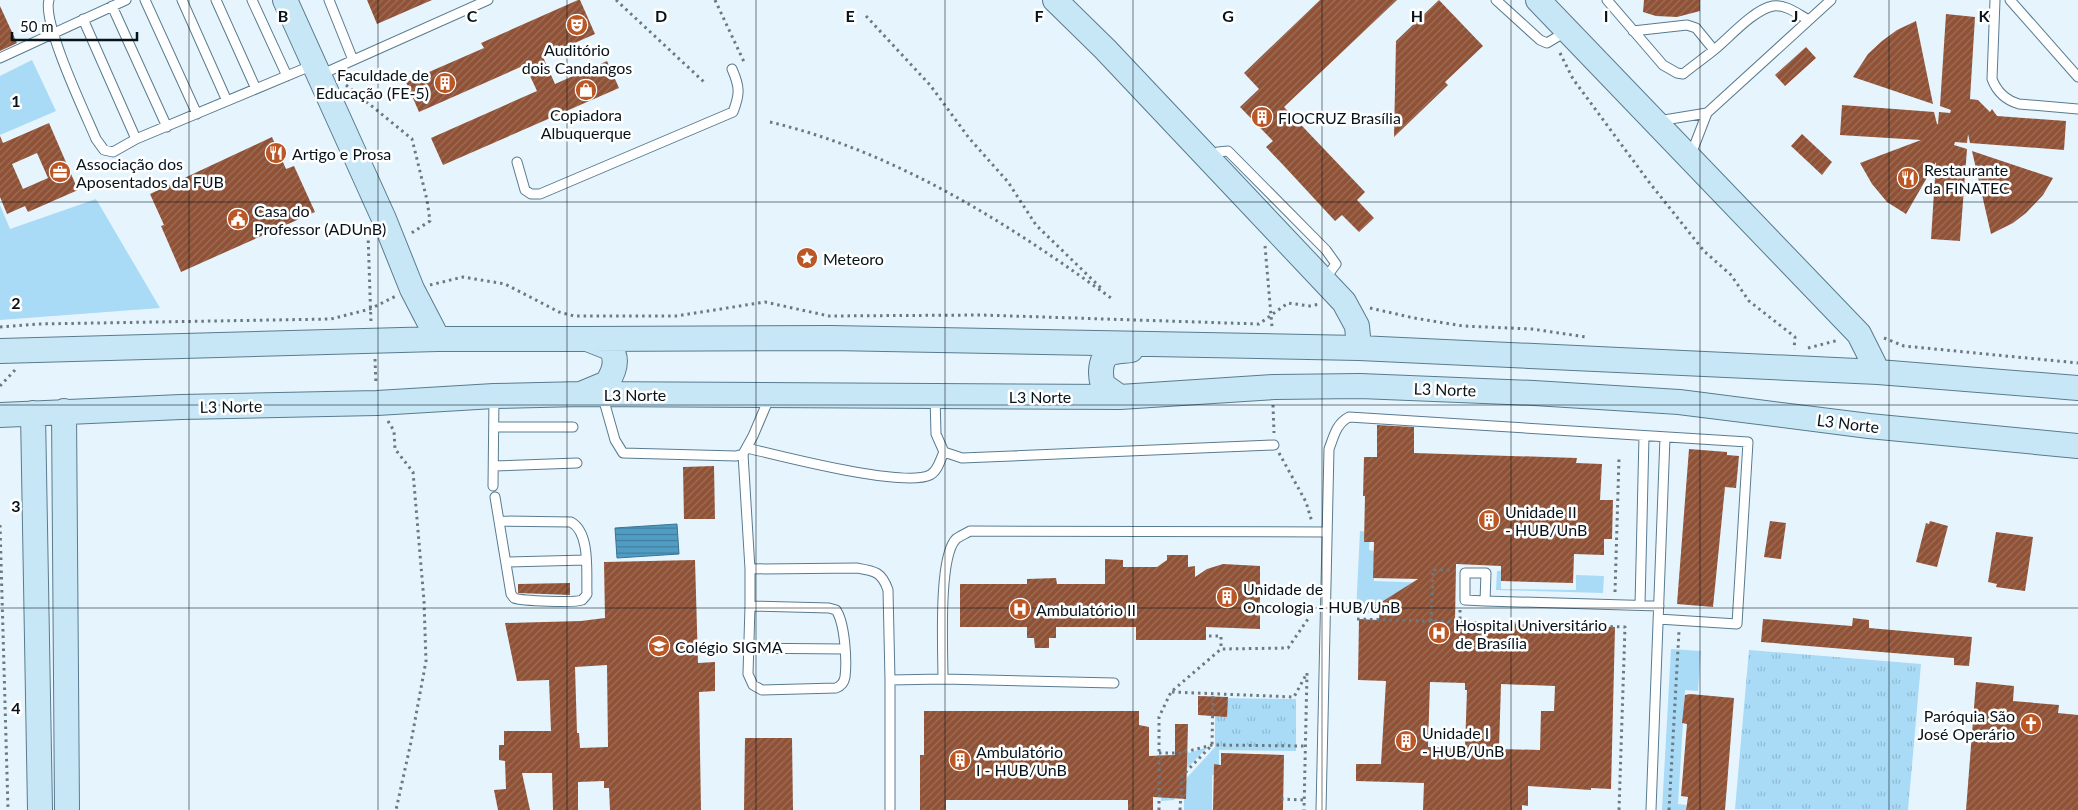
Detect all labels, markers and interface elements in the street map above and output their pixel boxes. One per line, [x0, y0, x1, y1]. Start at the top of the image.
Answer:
text: B [278, 6, 288, 25]
text: C [467, 6, 478, 25]
text: D [655, 6, 667, 25]
text: E [845, 6, 855, 25]
text: F [1034, 6, 1044, 25]
text: G [1222, 6, 1234, 25]
text: H [1411, 6, 1423, 25]
text: I [1604, 6, 1608, 25]
text: J [1792, 6, 1798, 25]
text: K [1979, 6, 1991, 25]
scale bar [12, 10, 138, 42]
theatre icon: Auditório dois Candangos [565, 13, 589, 37]
text: 50 m [20, 17, 54, 35]
place label: Auditório dois Candangos [522, 40, 632, 77]
place label: Faculdade de Educação (FE-5) [316, 65, 429, 102]
building icon: Faculdade de Educação (FE-5) [433, 71, 457, 95]
shop icon: Copiadora Albuquerque [574, 78, 598, 102]
text: 1 [11, 91, 21, 110]
place label: Copiadora Albuquerque [541, 105, 631, 142]
building icon: FIOCRUZ Brasília [1250, 105, 1274, 129]
place label: FIOCRUZ Brasília [1278, 108, 1401, 127]
restaurant icon: Artigo e Prosa [264, 141, 288, 165]
place label: Artigo e Prosa [292, 144, 391, 163]
place label: Associação dos Aposentados da FUB [76, 154, 224, 191]
office icon: Associação dos Aposentados da FUB [48, 160, 72, 184]
place label: Restaurante da FINATEC [1924, 160, 2010, 197]
restaurant icon: Restaurante da FINATEC [1896, 166, 1920, 190]
place label: Casa do Professor (ADUnB) [254, 201, 386, 238]
public building icon: Casa do Professor (ADUnB) [226, 207, 250, 231]
place icon: Meteoro [795, 246, 819, 270]
place label: Meteoro [823, 249, 884, 268]
text: 2 [11, 293, 21, 312]
street label: L3 Norte [1413, 378, 1477, 400]
street label: L3 Norte [604, 385, 666, 404]
street label: L3 Norte [1009, 387, 1071, 406]
street label: L3 Norte [200, 396, 262, 416]
street label: L3 Norte [1816, 410, 1880, 436]
text: 3 [11, 496, 21, 515]
place label: Unidade II - HUB/UnB [1505, 502, 1587, 539]
building icon: Unidade II - HUB/UnB [1477, 508, 1501, 532]
place label: Unidade de Oncologia - HUB/UnB [1243, 579, 1400, 616]
building icon: Unidade de Oncologia - HUB/UnB [1215, 585, 1239, 609]
hospital icon: Ambulatório II [1008, 597, 1032, 621]
place label: Ambulatório II [1036, 600, 1136, 619]
place label: Hospital Universitário de Brasília [1455, 615, 1607, 652]
hospital icon: Hospital Universitário de Brasília [1427, 621, 1451, 645]
school or university icon: Colégio SIGMA [647, 634, 671, 658]
place label: Colégio SIGMA [675, 637, 783, 656]
text: 4 [11, 698, 21, 717]
place label: Paróquia São José Operário [1918, 706, 2015, 743]
church icon: Paróquia São José Operário [2019, 712, 2043, 736]
place label: Unidade I - HUB/UnB [1422, 723, 1504, 760]
building icon: Unidade I - HUB/UnB [1394, 729, 1418, 753]
place label: Ambulatório I - HUB/UnB [976, 742, 1067, 779]
building icon: Ambulatório I - HUB/UnB [948, 748, 972, 772]

